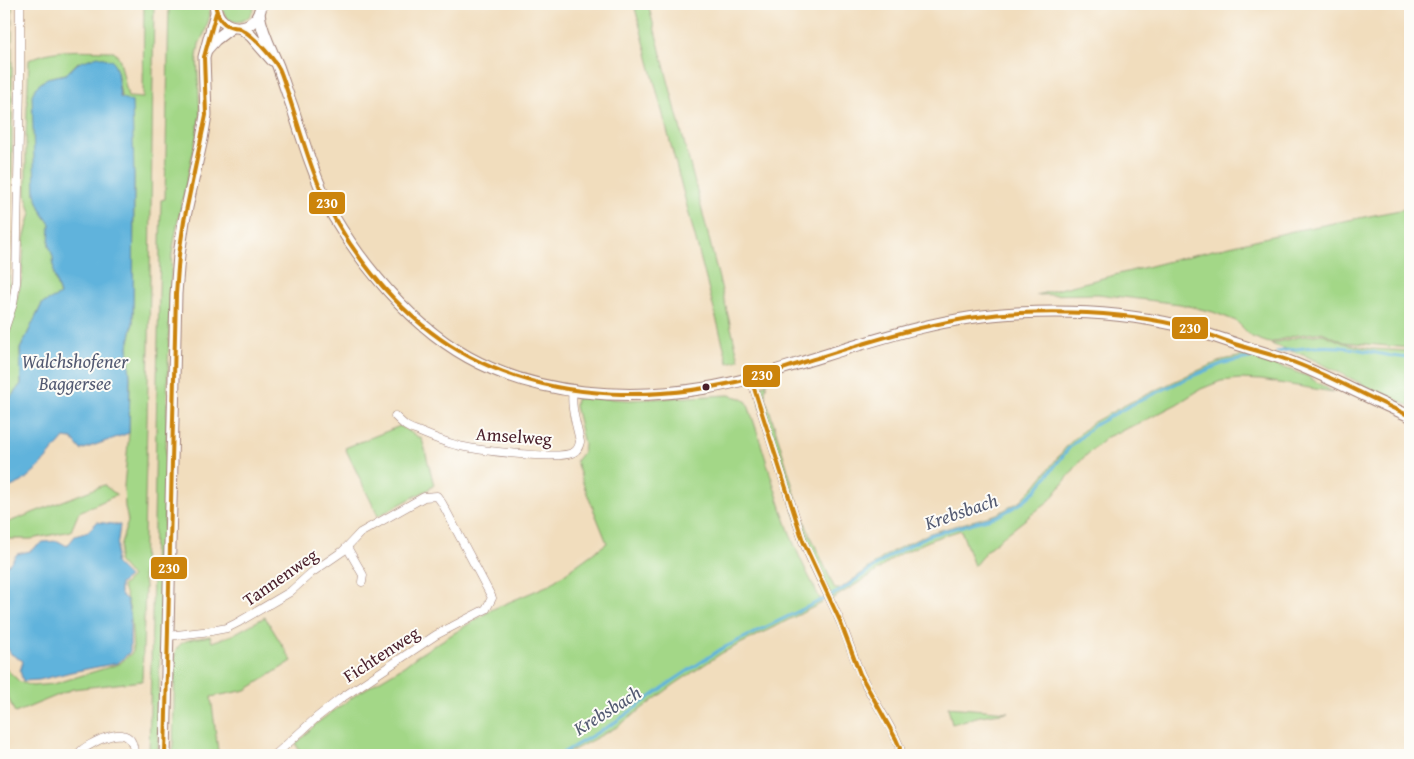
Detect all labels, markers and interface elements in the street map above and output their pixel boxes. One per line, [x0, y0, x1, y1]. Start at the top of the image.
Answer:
line badge: 230 [308, 191, 346, 215]
text: 230 [316, 193, 338, 213]
line badge: 230 [1171, 316, 1209, 340]
text: 230 [1179, 318, 1201, 338]
water label: Walchshofener Baggersee [22, 347, 129, 397]
line badge: 230 [742, 364, 781, 388]
text: 230 [751, 365, 773, 385]
unlabelled marker [701, 382, 711, 392]
street label: Amselweg [475, 420, 553, 452]
water label: Krebsbach [920, 485, 1002, 537]
street label: Tannenweg [237, 541, 323, 613]
line badge: 230 [150, 556, 188, 580]
text: 230 [158, 558, 180, 578]
street label: Fichtenweg [337, 619, 425, 689]
water label: Krebsbach [567, 678, 647, 742]

